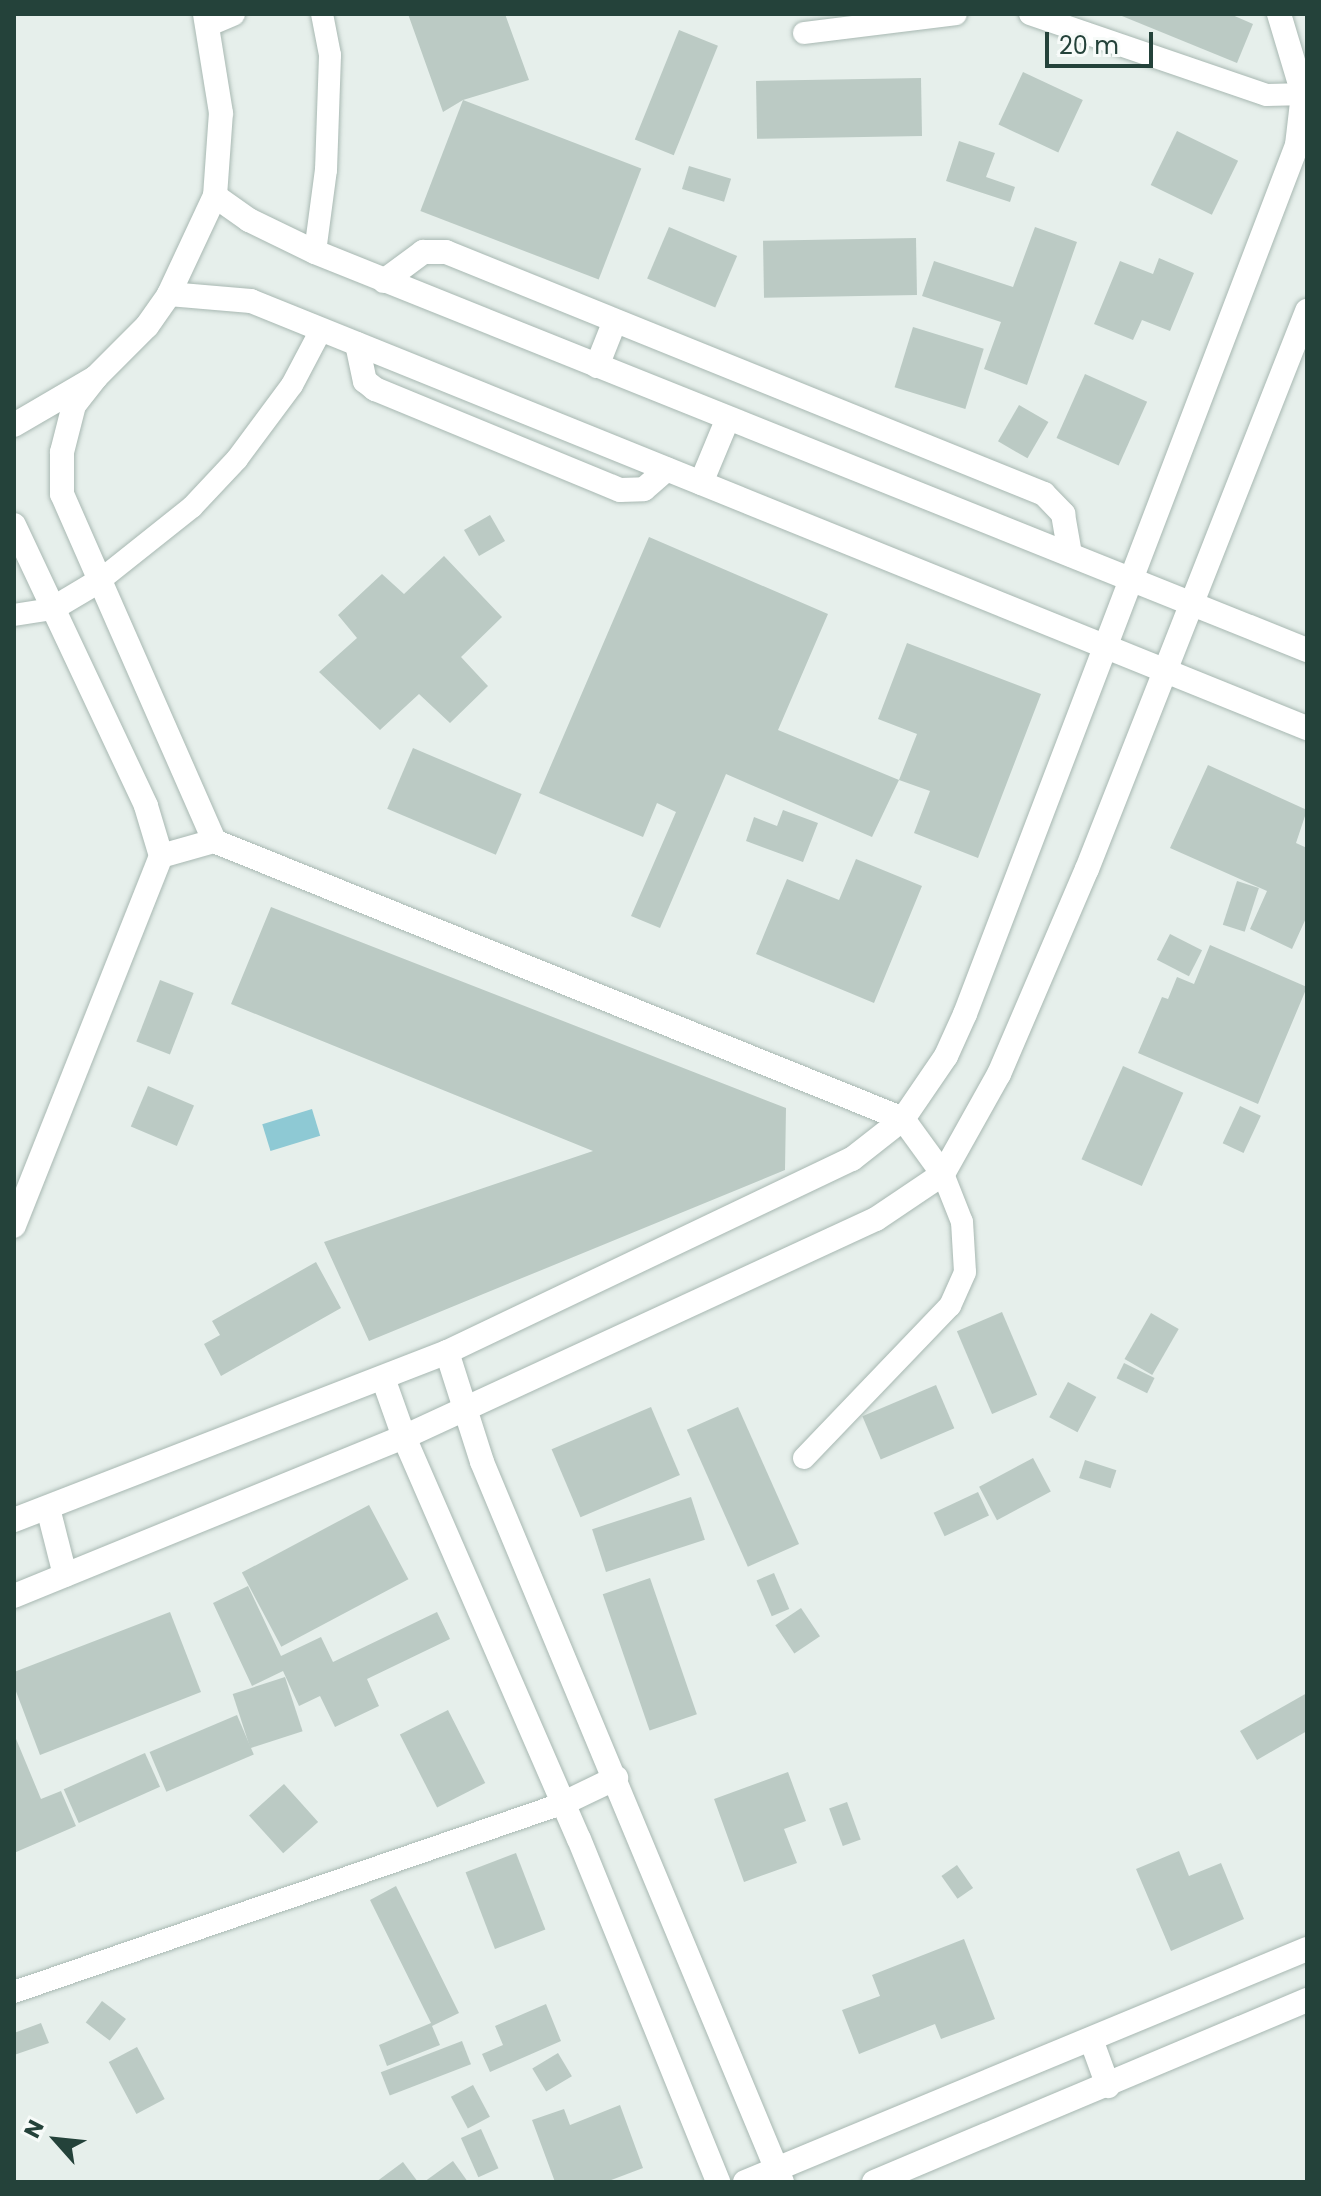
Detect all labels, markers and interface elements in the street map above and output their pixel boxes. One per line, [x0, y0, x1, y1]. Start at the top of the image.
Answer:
scale bar [1049, 16, 1157, 66]
text: 20 m [1059, 29, 1119, 62]
north arrow [16, 2100, 96, 2180]
text: N [17, 2114, 52, 2143]

